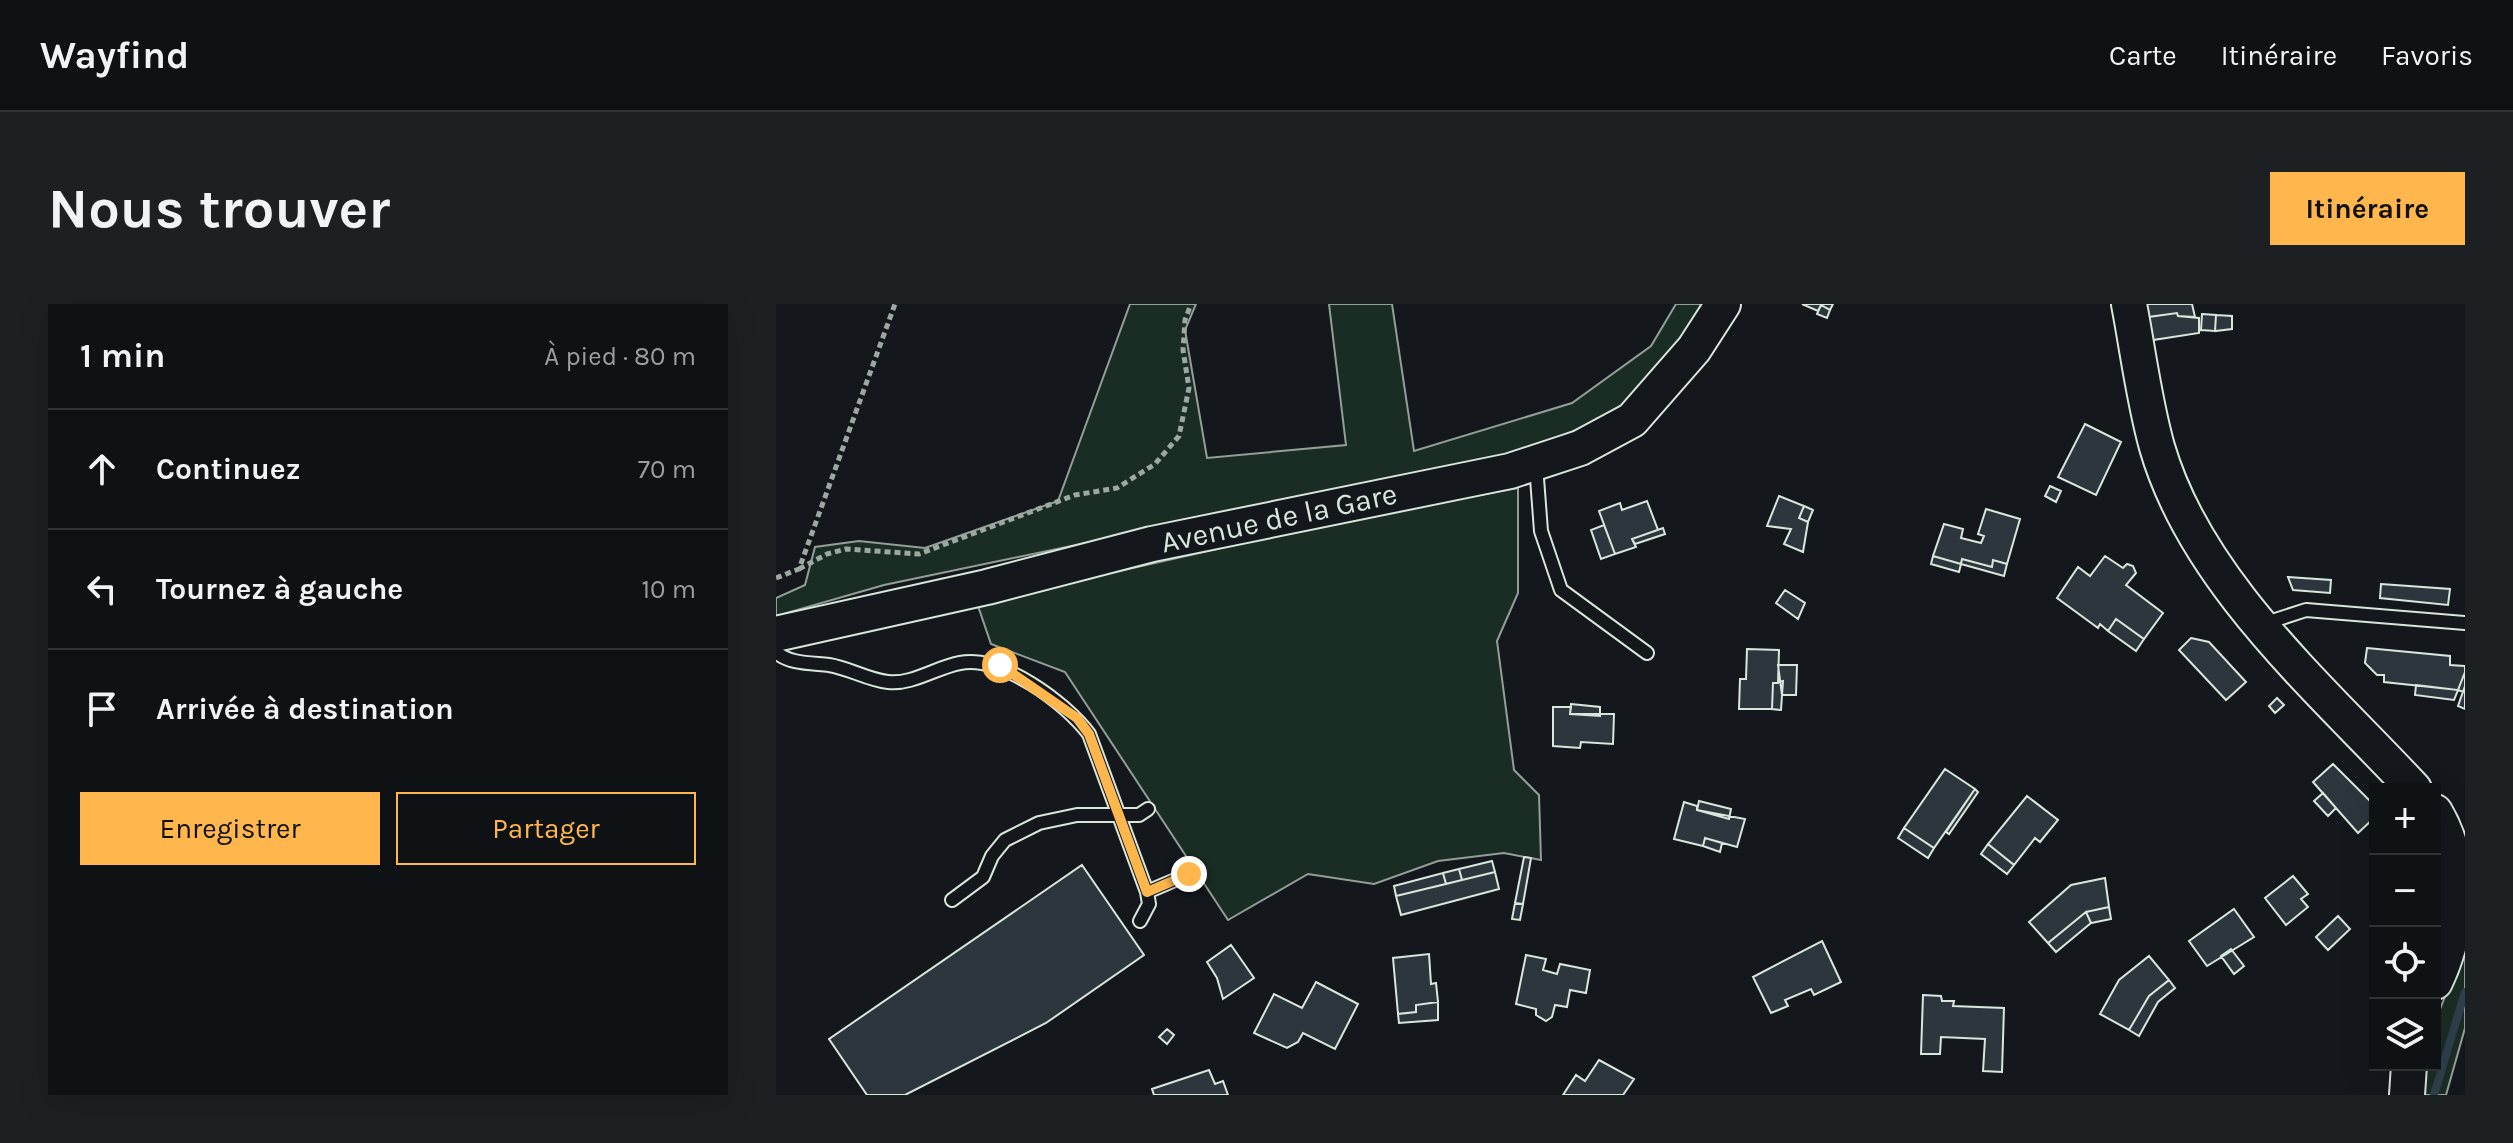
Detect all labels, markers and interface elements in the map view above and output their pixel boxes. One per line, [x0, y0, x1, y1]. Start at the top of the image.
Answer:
text: Wayfind [40, 33, 189, 78]
text: Carte [2109, 39, 2177, 72]
text: Itinéraire [2221, 39, 2337, 72]
text: Favoris [2381, 39, 2473, 72]
button: Itinéraire [2270, 172, 2465, 245]
text: Nous trouver [48, 176, 390, 241]
text: 1 min [80, 336, 165, 376]
text: À pied · 80 m [544, 341, 696, 372]
icon: ahead [80, 447, 124, 491]
text: Continuez [156, 451, 301, 487]
text: 70 m [638, 454, 696, 485]
street label: Avenue de la Gare [1158, 475, 1400, 561]
icon: left [80, 567, 124, 611]
text: Tournez à gauche [156, 571, 403, 607]
text: 10 m [641, 574, 696, 605]
route start [982, 647, 1018, 683]
icon: arrive [80, 687, 124, 731]
text: Arrivée à destination [156, 691, 454, 727]
map controls [2369, 783, 2441, 1071]
button: + [2369, 783, 2441, 855]
button: Enregistrer [80, 792, 380, 865]
button: Partager [396, 792, 696, 865]
button: − [2369, 855, 2441, 927]
route end [1171, 856, 1207, 892]
button: locate [2369, 927, 2441, 999]
button: layers [2369, 999, 2441, 1071]

